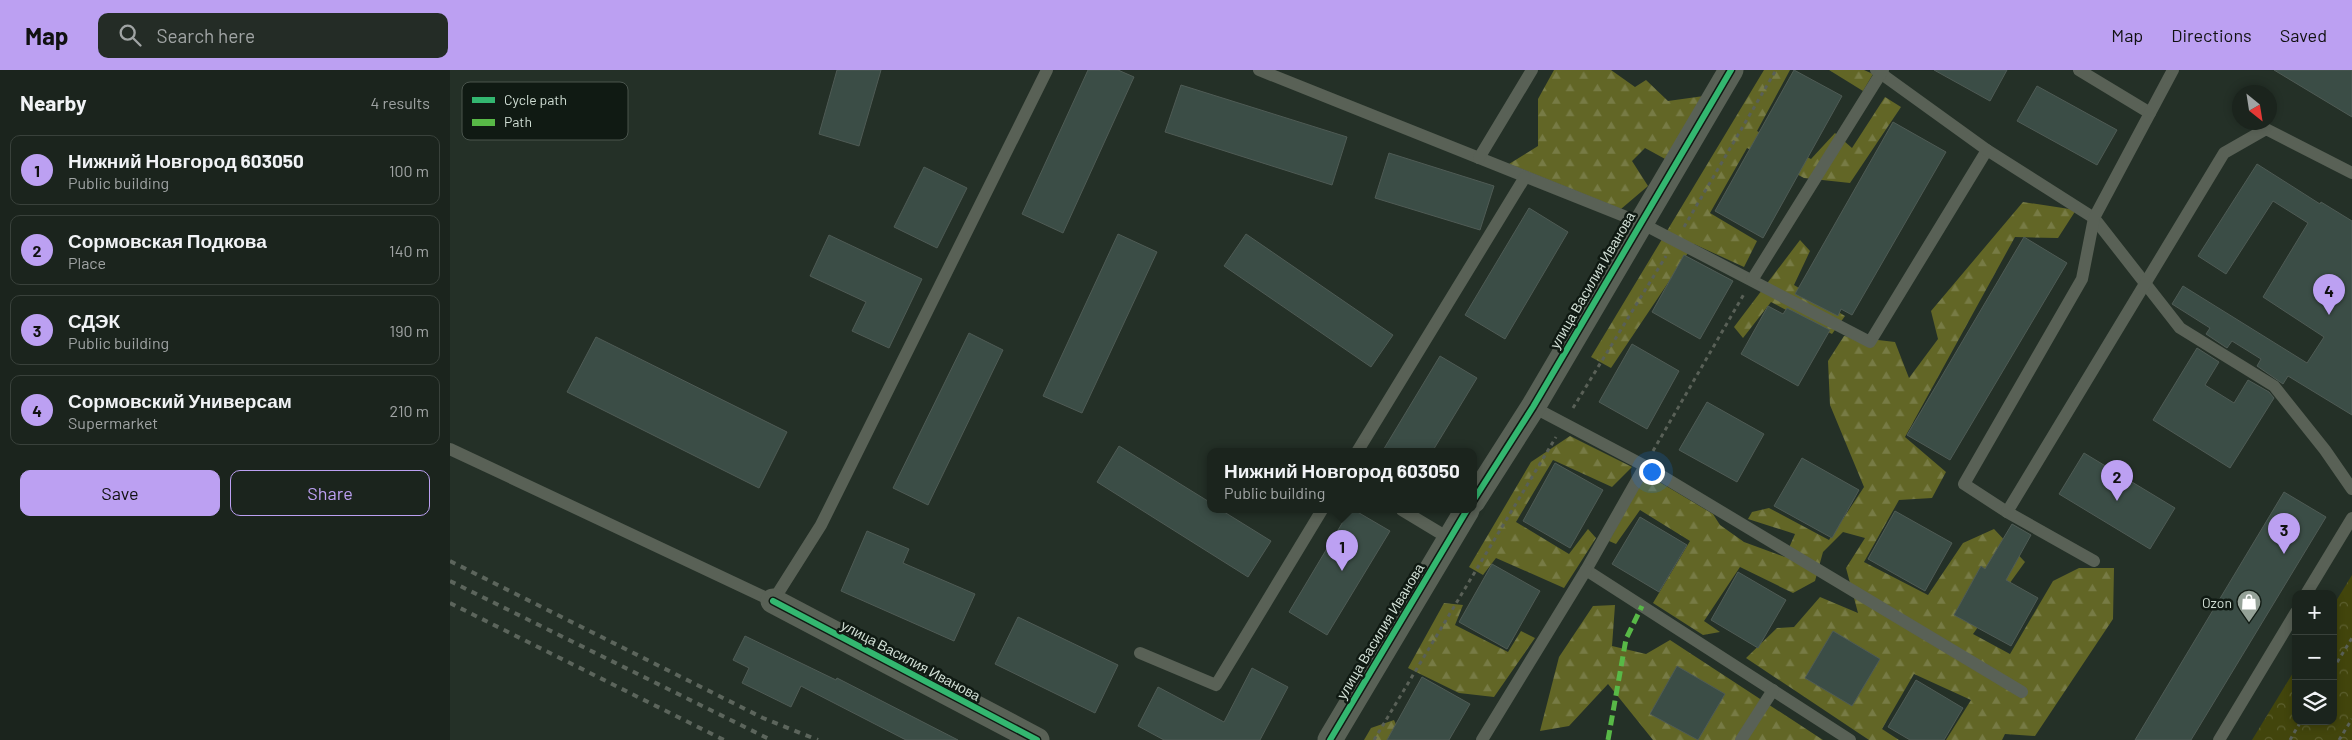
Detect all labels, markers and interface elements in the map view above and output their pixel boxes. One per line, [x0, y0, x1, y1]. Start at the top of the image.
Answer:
search box [98, 13, 448, 58]
text: Map [25, 21, 68, 50]
icon: search [116, 21, 144, 49]
text: Search here [156, 24, 255, 47]
text: Map [2111, 24, 2143, 46]
text: Directions [2171, 24, 2252, 46]
text: Saved [2280, 24, 2327, 46]
legend [462, 82, 628, 140]
north arrow [2232, 85, 2277, 130]
text: Nearby [20, 90, 86, 115]
text: Cycle path [504, 91, 567, 108]
text: 4 results [370, 93, 430, 112]
text: Path [504, 113, 532, 130]
text: Нижний Новгород 603050 [68, 149, 304, 172]
text: 1 [34, 161, 40, 180]
text: 100 m [389, 161, 429, 180]
text: Public building [68, 173, 169, 192]
street label: улица Василия Иванова [1546, 208, 1638, 352]
text: Сормовская Подкова [68, 229, 267, 252]
text: 2 [33, 241, 41, 260]
text: 140 m [389, 241, 429, 260]
text: Place [68, 253, 106, 272]
pin: 4 [2313, 274, 2345, 315]
text: СДЭК [68, 309, 120, 332]
text: 3 [33, 321, 41, 340]
text: 190 m [390, 321, 429, 340]
text: Public building [68, 333, 169, 352]
text: Сормовский Универсам [68, 389, 292, 412]
text: 4 [32, 401, 42, 420]
text: 210 m [390, 401, 429, 420]
text: Supermarket [68, 413, 158, 432]
popup [1207, 448, 1477, 513]
text: Нижний Новгород 603050 [1224, 459, 1460, 482]
your location [1639, 459, 1665, 485]
pin: 2 [2101, 460, 2133, 501]
button: Save [20, 470, 220, 516]
button: Share [230, 470, 430, 516]
text: Public building [1224, 483, 1325, 502]
pin: 3 [2268, 513, 2300, 554]
pin: 1 [1326, 530, 1358, 571]
street label: улица Василия Иванова [1333, 560, 1427, 702]
shop icon: Ozon [2236, 589, 2262, 623]
map controls [2292, 590, 2337, 725]
button: + [2292, 590, 2337, 635]
place label: Ozon [2202, 594, 2232, 611]
street label: улица Василия Иванова [838, 616, 984, 704]
button: − [2292, 635, 2337, 680]
button: layers [2292, 680, 2337, 725]

